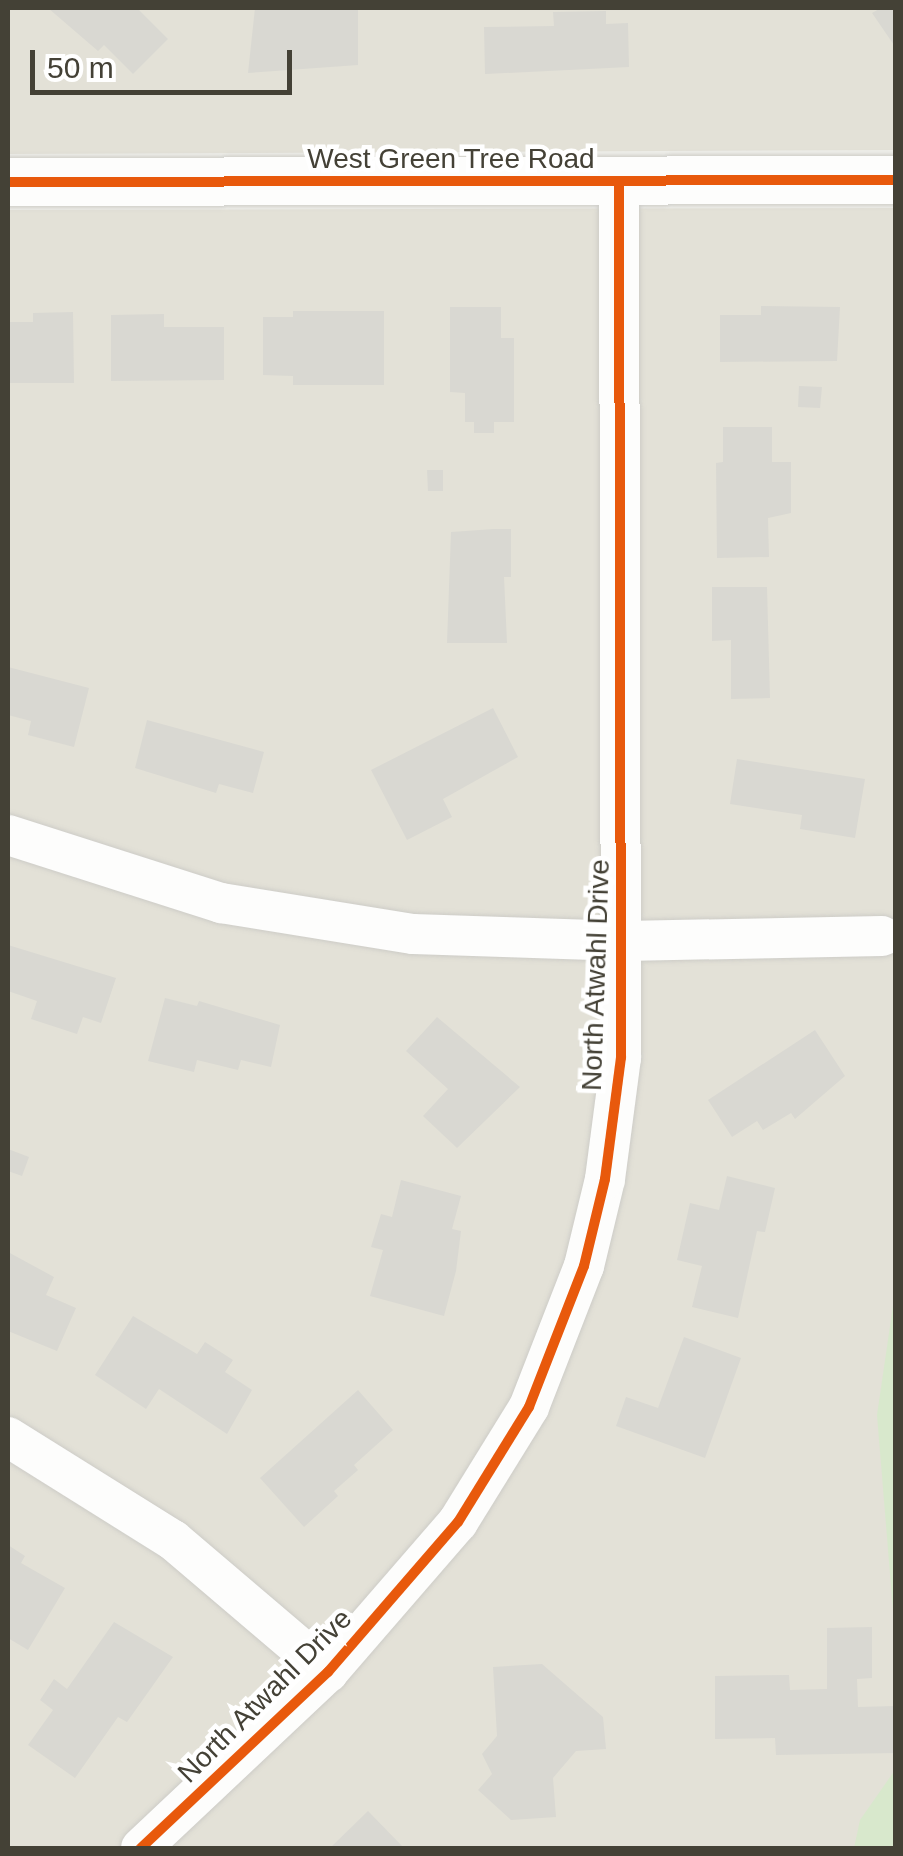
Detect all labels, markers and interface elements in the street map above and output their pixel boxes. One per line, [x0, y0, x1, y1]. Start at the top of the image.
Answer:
scale bar [35, 30, 298, 92]
text: 50 m [47, 51, 114, 84]
street label: West Green Tree Road [307, 142, 595, 176]
street label: North Atwahl Drive [575, 858, 617, 1092]
street label: North Atwahl Drive [171, 1602, 359, 1790]

